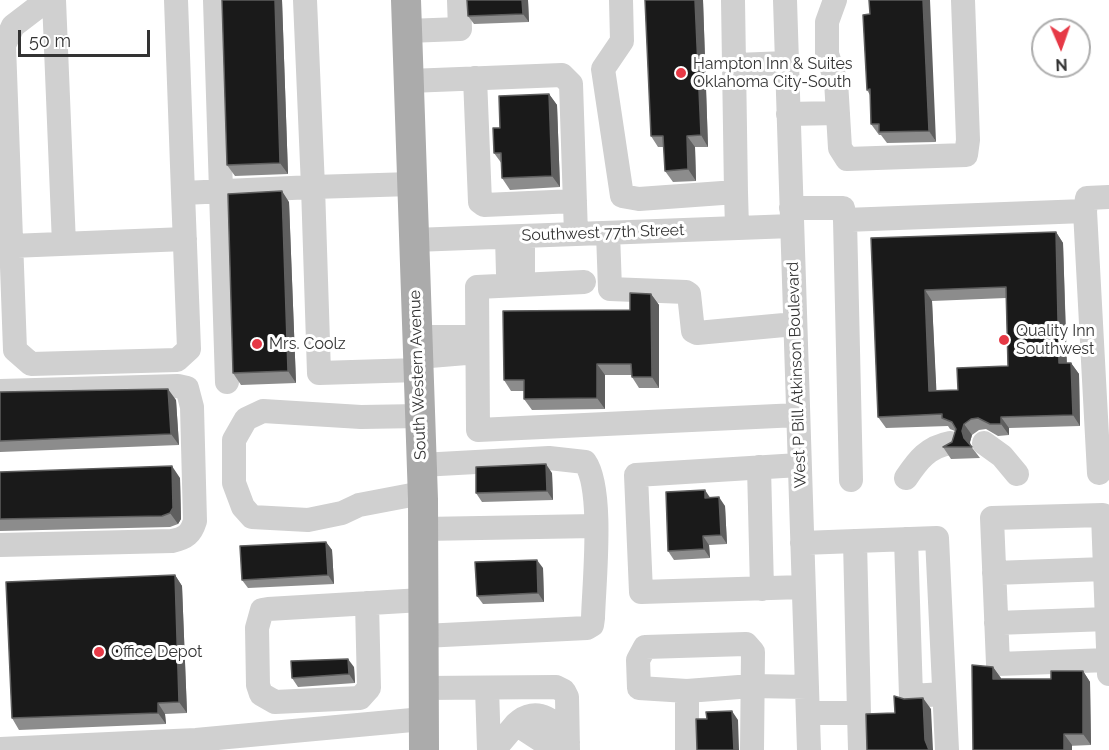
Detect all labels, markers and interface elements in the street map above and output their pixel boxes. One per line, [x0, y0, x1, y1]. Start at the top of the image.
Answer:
scale bar [21, 18, 153, 56]
north arrow [1031, 18, 1091, 78]
text: 50 m [29, 30, 71, 51]
place label: Hampton Inn & Suites Oklahoma City-South [693, 54, 853, 92]
text: N [1055, 55, 1068, 74]
marker: Hampton Inn & Suites Oklahoma City-South [674, 66, 688, 80]
street label: Southwest 77th Street [521, 221, 685, 245]
street label: West P Bill Atkinson Boulevard [783, 261, 811, 489]
street label: South Western Avenue [405, 290, 431, 460]
place label: Quality Inn Southwest [1016, 321, 1095, 359]
marker: Quality Inn Southwest [997, 333, 1011, 347]
place label: Mrs. Coolz [269, 334, 346, 354]
marker: Mrs. Coolz [250, 337, 264, 351]
place label: Office Depot [111, 642, 202, 662]
marker: Office Depot [92, 645, 106, 659]

